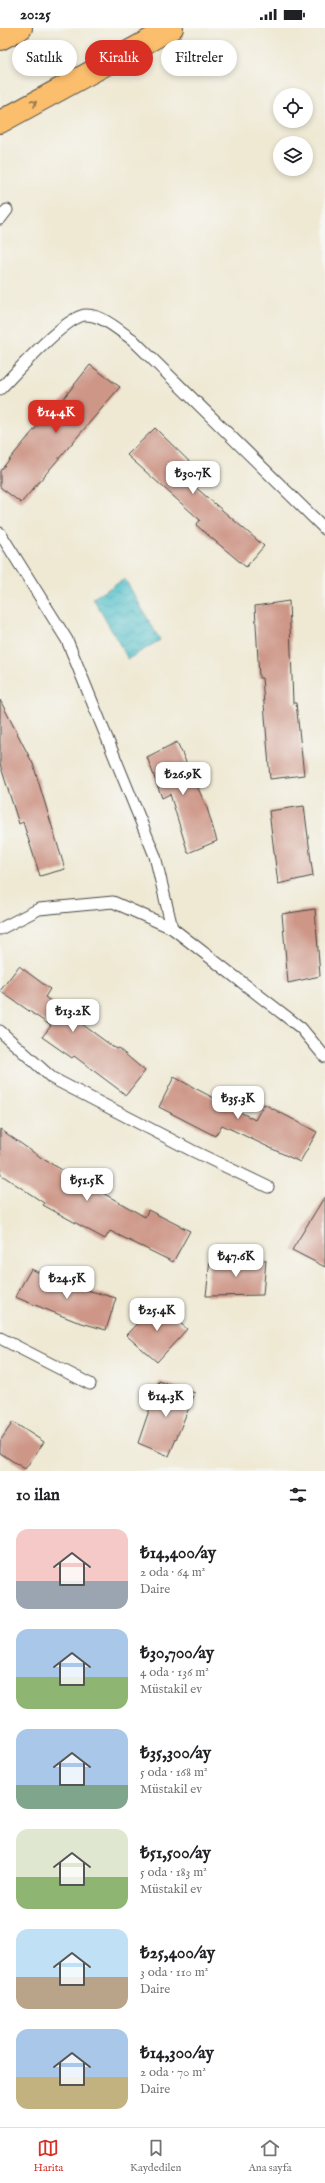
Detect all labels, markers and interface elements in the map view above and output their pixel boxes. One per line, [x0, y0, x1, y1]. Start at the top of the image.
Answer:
text: 20:25 [20, 5, 51, 24]
chip: Satılık [12, 40, 77, 76]
chip: Kiralık [85, 40, 153, 76]
chip: Filtreler [161, 40, 237, 76]
map controls [273, 88, 313, 176]
button: locate [273, 88, 313, 128]
one-way arrow [30, 101, 37, 108]
button: layers [273, 136, 313, 176]
pin: ₺14.4K [23, 400, 89, 434]
text: ₺14.4K [37, 404, 75, 421]
pin: ₺30.7K [160, 461, 226, 495]
text: ₺30.7K [175, 465, 211, 482]
pin: ₺26.9K [150, 762, 216, 796]
text: ₺26.9K [165, 766, 201, 783]
pin: ₺13.2K [40, 999, 106, 1033]
text: ₺13.2K [55, 1003, 91, 1020]
pin: ₺35.3K [205, 1086, 271, 1120]
text: ₺35.3K [221, 1090, 255, 1107]
pin: ₺51.5K [54, 1168, 120, 1202]
text: ₺51.5K [70, 1172, 104, 1189]
pin: ₺47.6K [203, 1244, 269, 1278]
text: ₺47.6K [217, 1248, 255, 1265]
pin: ₺24.5K [34, 1266, 100, 1300]
text: ₺24.5K [48, 1270, 86, 1287]
pin: ₺25.4K [124, 1298, 190, 1332]
text: ₺25.4K [139, 1302, 175, 1319]
pin: ₺14.3K [133, 1384, 199, 1418]
text: ₺14.3K [148, 1388, 184, 1405]
icon: filters [287, 1484, 309, 1506]
text: 10 ilan [16, 1485, 60, 1506]
text: ₺14,400/ay [140, 1543, 216, 1564]
icon: home [48, 1545, 96, 1593]
text: 2 oda · 64 m² [140, 1564, 205, 1581]
text: Daire [140, 1581, 170, 1598]
text: ₺30,700/ay [140, 1643, 214, 1664]
icon: home [48, 1645, 96, 1693]
text: 4 oda · 136 m² [140, 1664, 209, 1681]
text: Müstakil ev [140, 1681, 202, 1698]
text: ₺35,300/ay [140, 1743, 211, 1764]
icon: home [48, 1745, 96, 1793]
text: 5 oda · 168 m² [140, 1764, 208, 1781]
text: Müstakil ev [140, 1781, 202, 1798]
text: ₺51,500/ay [140, 1843, 211, 1864]
icon: home [48, 1845, 96, 1893]
text: 5 oda · 183 m² [140, 1864, 207, 1881]
text: Müstakil ev [140, 1881, 202, 1898]
text: ₺25,400/ay [140, 1943, 215, 1964]
icon: home [48, 1945, 96, 1993]
text: 3 oda · 110 m² [140, 1964, 208, 1981]
text: Daire [140, 1981, 170, 1998]
text: ₺14,300/ay [140, 2043, 214, 2064]
icon: home [48, 2045, 96, 2093]
text: 2 oda · 70 m² [140, 2064, 206, 2081]
text: Daire [140, 2081, 170, 2098]
tab: Harita [33, 2137, 63, 2175]
tab: Kaydedilen [130, 2137, 181, 2175]
tab: Ana sayfa [248, 2137, 292, 2175]

